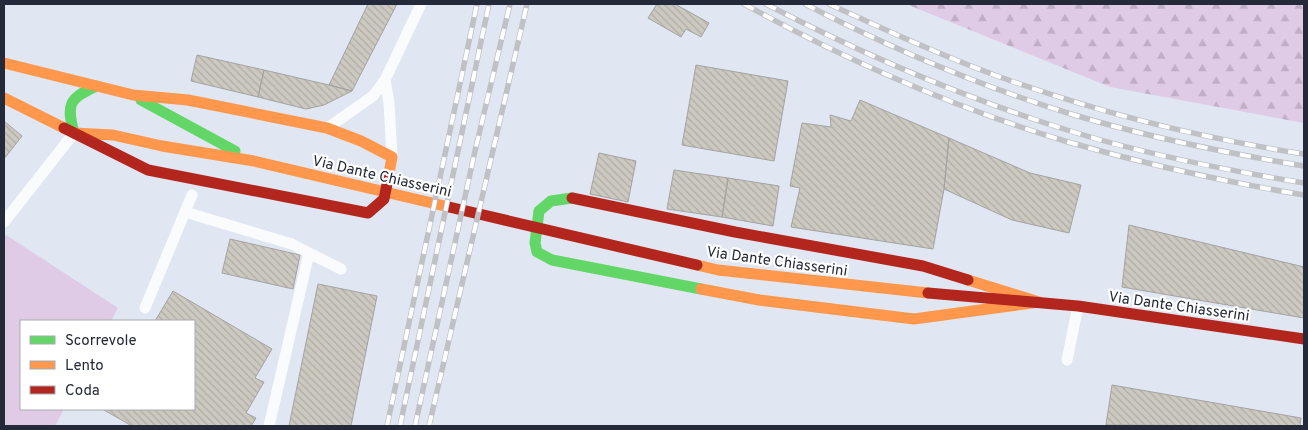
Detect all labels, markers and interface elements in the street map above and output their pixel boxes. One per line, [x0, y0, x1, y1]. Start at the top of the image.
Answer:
street label: Via Dante Chiasserini [310, 152, 453, 203]
street label: Via Dante Chiasserini [705, 243, 849, 282]
street label: Via Dante Chiasserini [1107, 288, 1251, 327]
legend [20, 320, 195, 410]
text: Scorrevole [65, 332, 137, 351]
text: Lento [65, 357, 104, 376]
text: Coda [65, 382, 100, 401]

